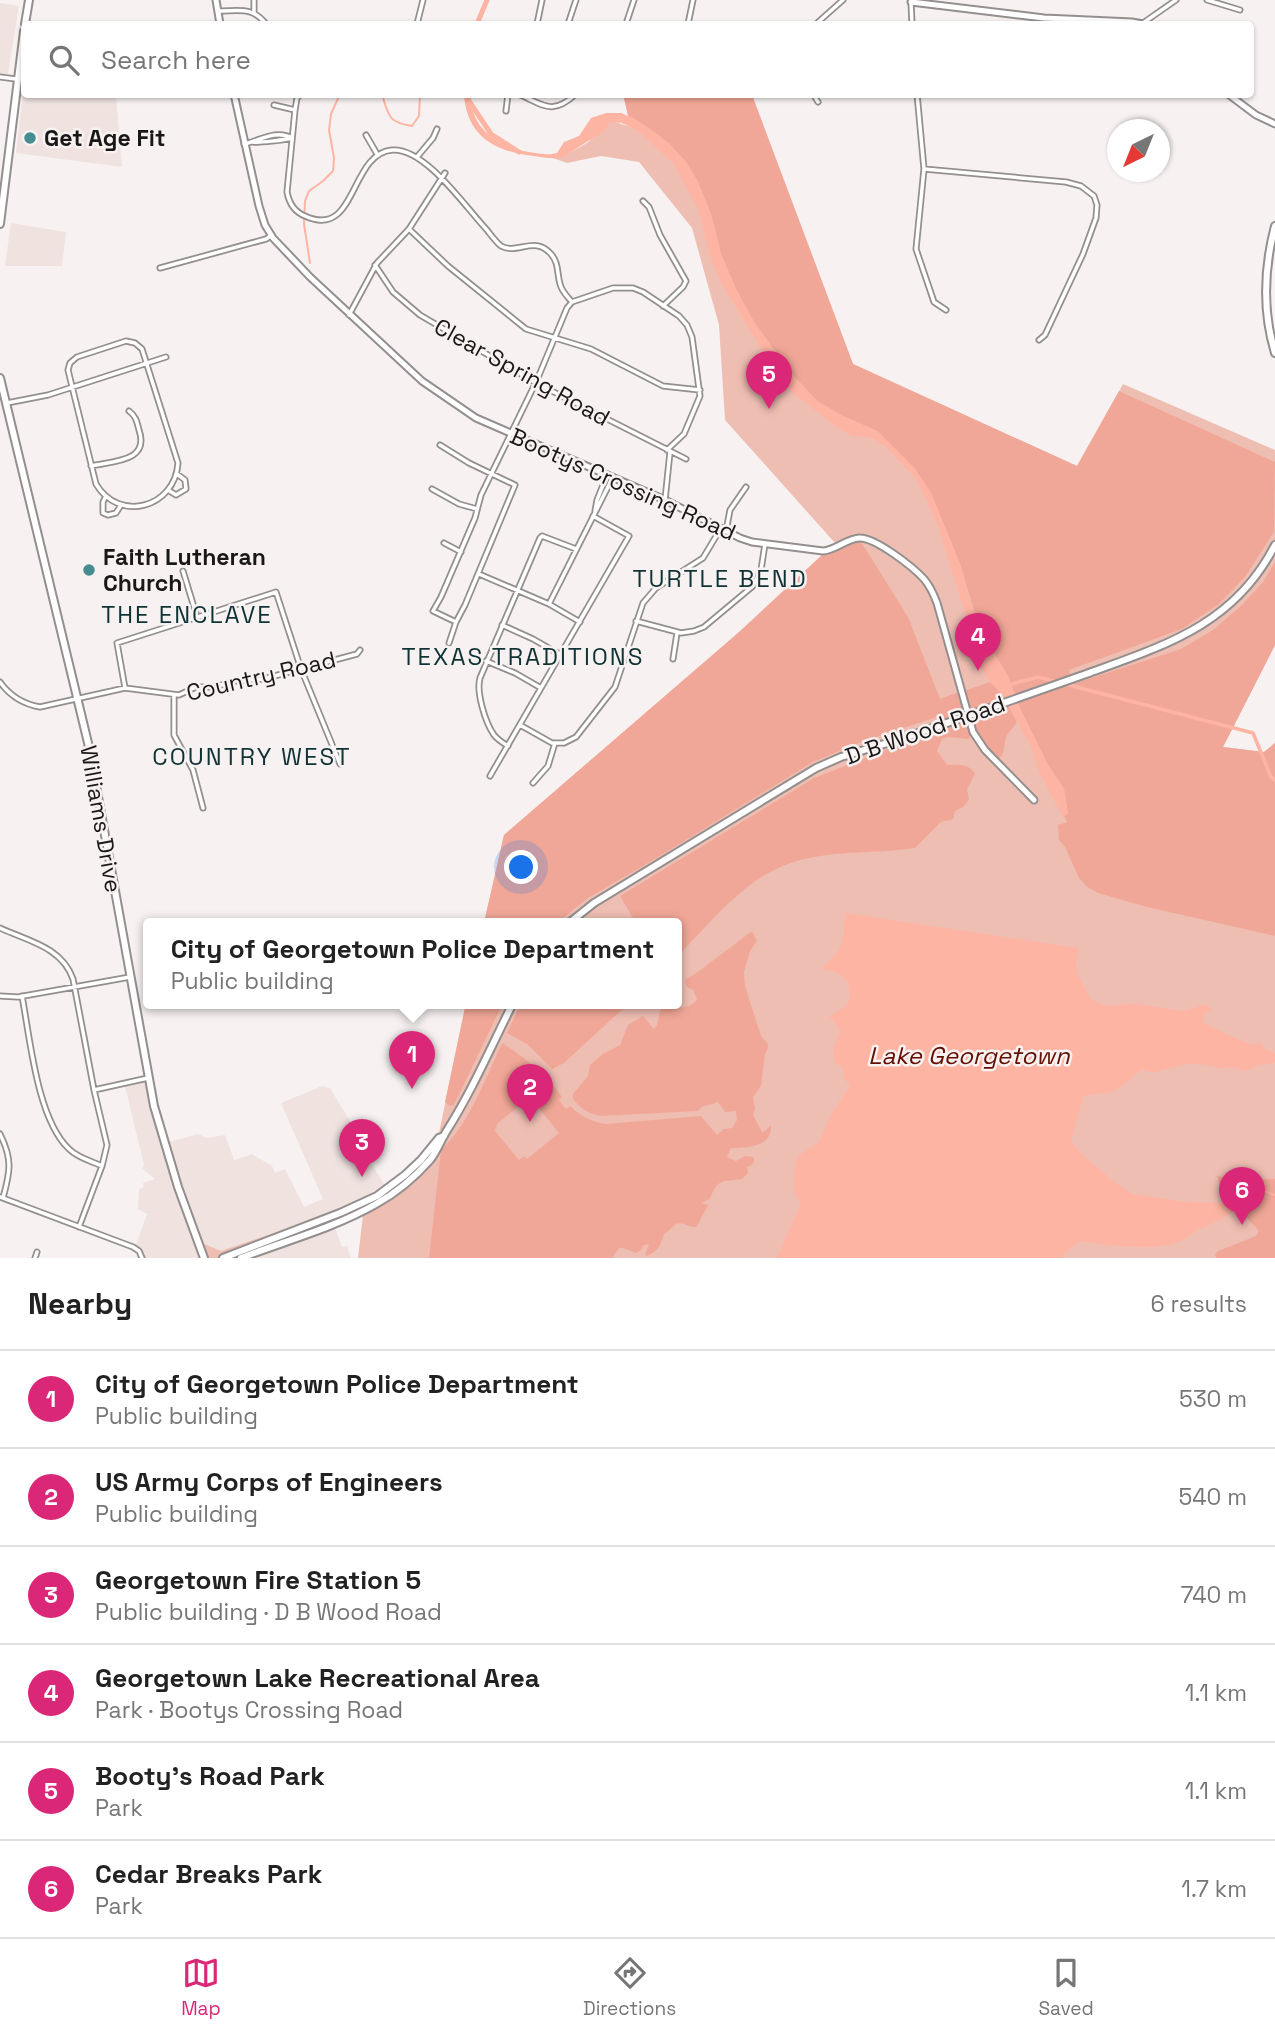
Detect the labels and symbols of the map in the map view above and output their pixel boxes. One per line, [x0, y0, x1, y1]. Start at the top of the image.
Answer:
north arrow [1107, 119, 1170, 182]
place label: Get Age Fit [44, 123, 165, 153]
marker: Get Age Fit [22, 130, 38, 146]
street label: Clear Spring Road [429, 311, 615, 433]
pin: 5 [746, 351, 792, 409]
street label: Bootys Crossing Road [505, 421, 741, 547]
place label: Faith Lutheran Church [103, 542, 266, 598]
marker: Faith Lutheran Church [81, 562, 97, 578]
district label: TURTLE BEND [632, 563, 808, 594]
district label: THE ENCLAVE [101, 599, 273, 630]
pin: 4 [955, 613, 1001, 671]
district label: TEXAS TRADITIONS [401, 641, 645, 672]
street label: Country Road [183, 644, 339, 708]
street label: D B Wood Road [841, 689, 1009, 771]
district label: COUNTRY WEST [152, 741, 352, 772]
street label: Williams Drive [73, 743, 129, 895]
your location [504, 850, 538, 884]
pin: 1 [389, 1031, 435, 1089]
water label: Lake Georgetown [868, 1040, 1071, 1071]
pin: 2 [507, 1064, 553, 1122]
pin: 3 [339, 1119, 385, 1177]
pin: 6 [1219, 1167, 1265, 1225]

